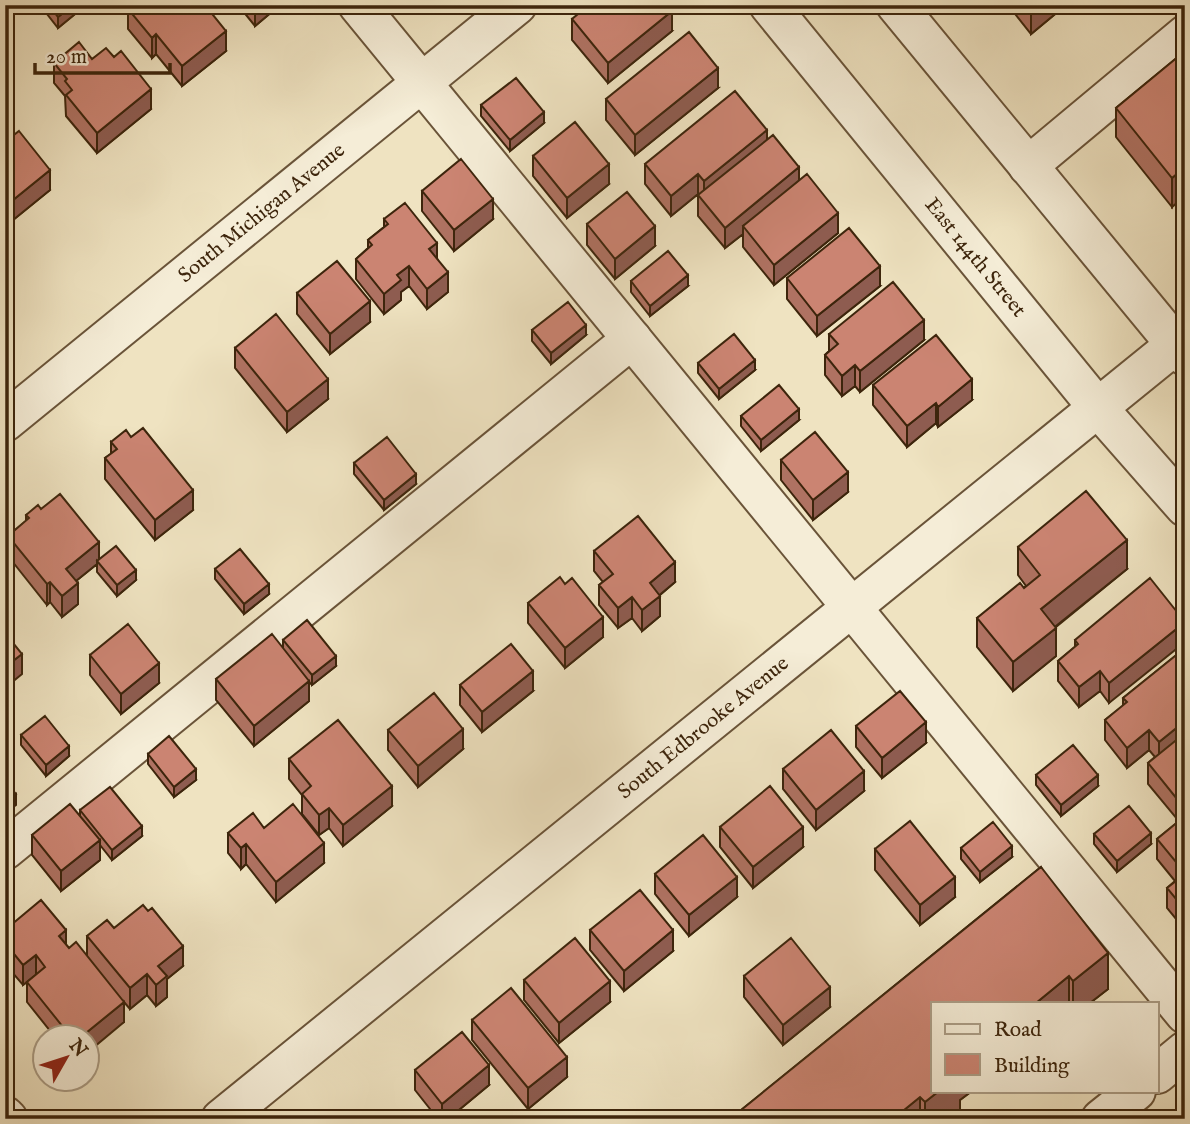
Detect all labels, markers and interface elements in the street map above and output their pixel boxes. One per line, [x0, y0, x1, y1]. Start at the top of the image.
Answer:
scale bar [35, 32, 170, 76]
text: 20 m [46, 44, 87, 71]
street label: South Michigan Avenue [173, 137, 351, 289]
street label: East 144th Street [918, 192, 1032, 323]
street label: South Edbrooke Avenue [612, 650, 795, 805]
legend [931, 1002, 1158, 1092]
text: Road [994, 1017, 1042, 1044]
north arrow [32, 1023, 102, 1092]
text: N [63, 1034, 93, 1063]
text: Building [994, 1053, 1070, 1080]

